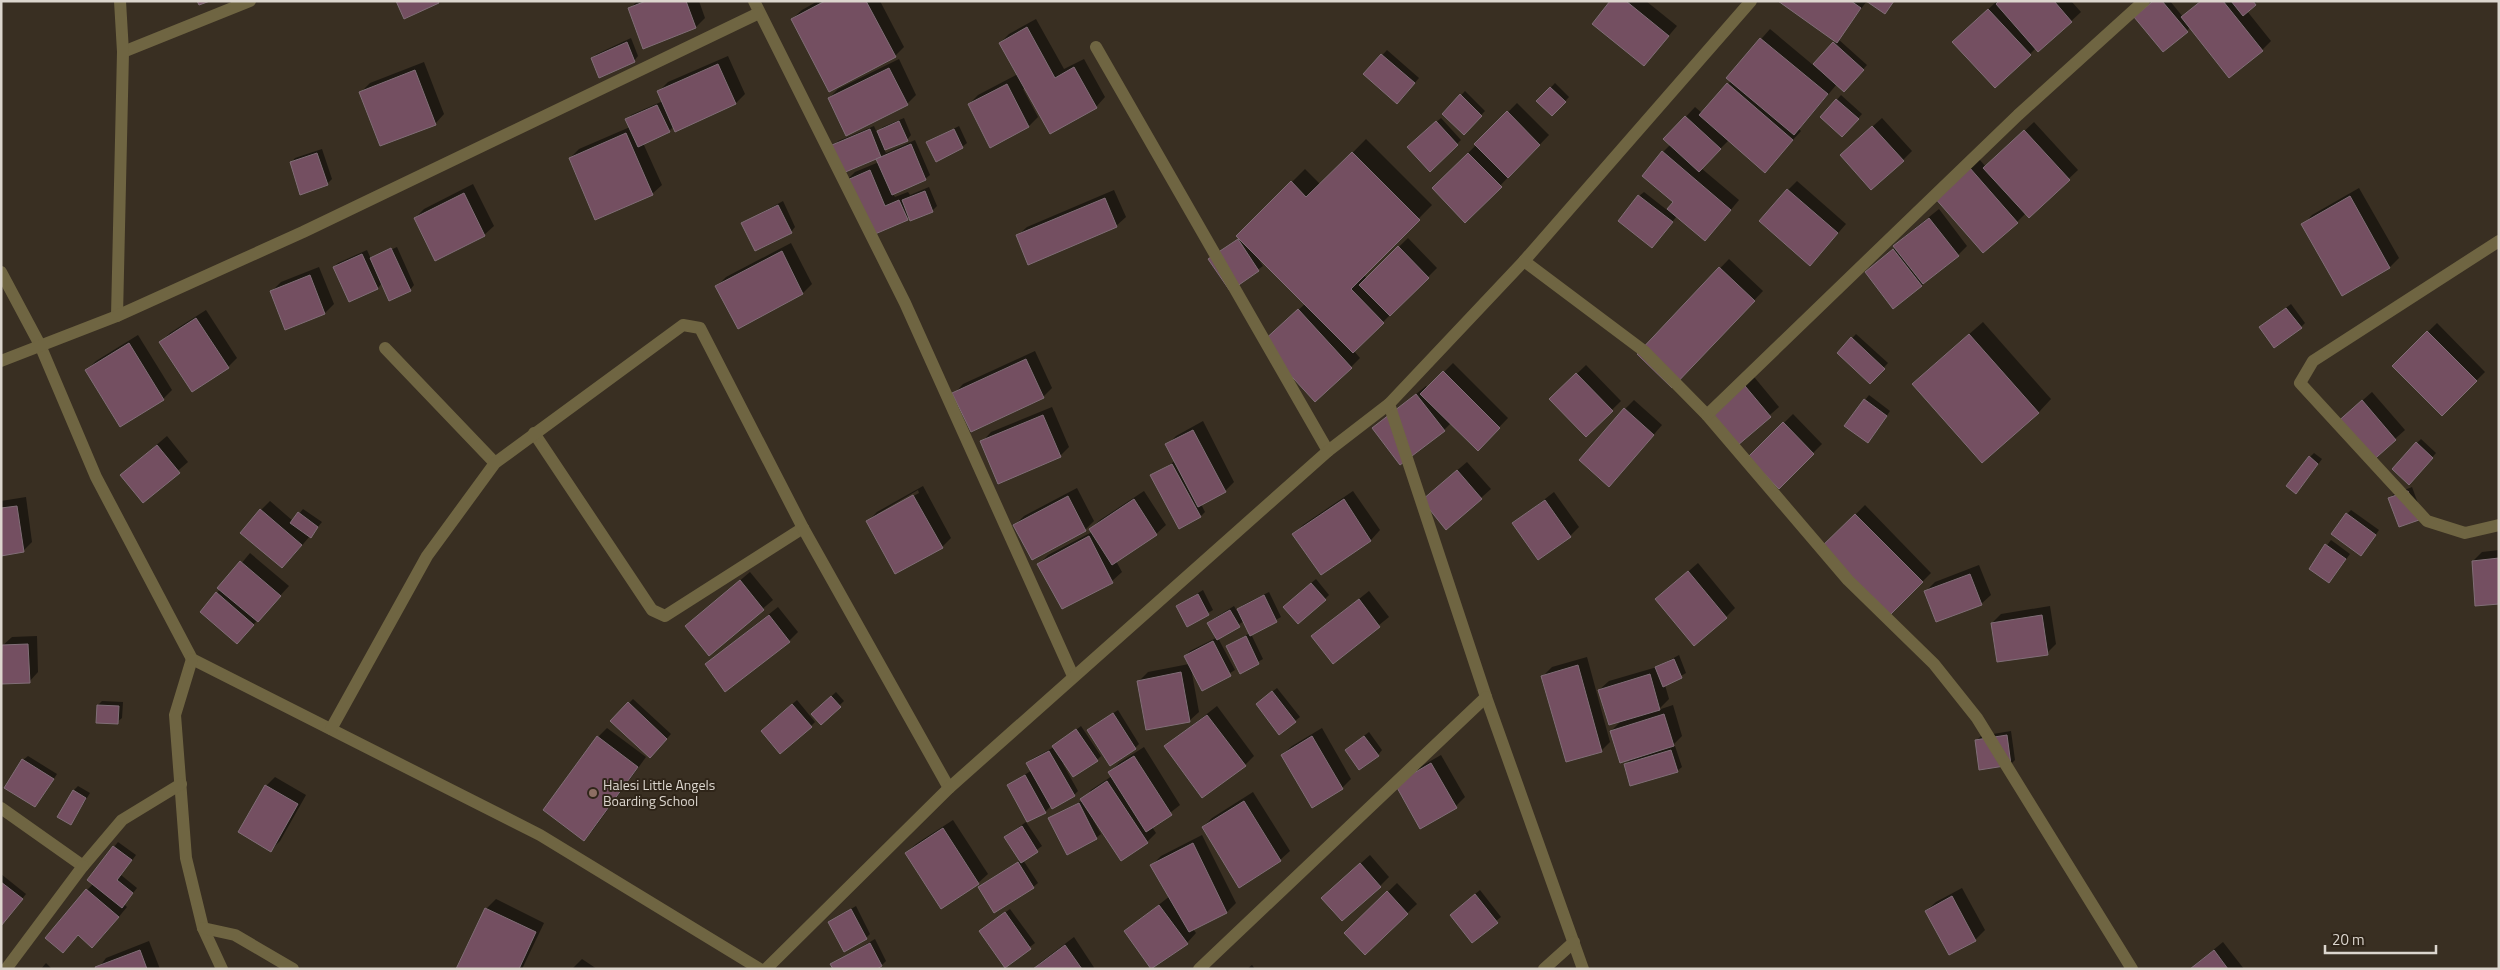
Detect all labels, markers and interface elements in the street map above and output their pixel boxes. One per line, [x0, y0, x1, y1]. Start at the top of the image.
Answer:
place label: Halesi Little Angels Boarding School [603, 774, 715, 811]
marker: Halesi Little Angels Boarding School [587, 787, 599, 799]
scale bar [2325, 922, 2436, 954]
text: 20 m [2332, 928, 2365, 951]

